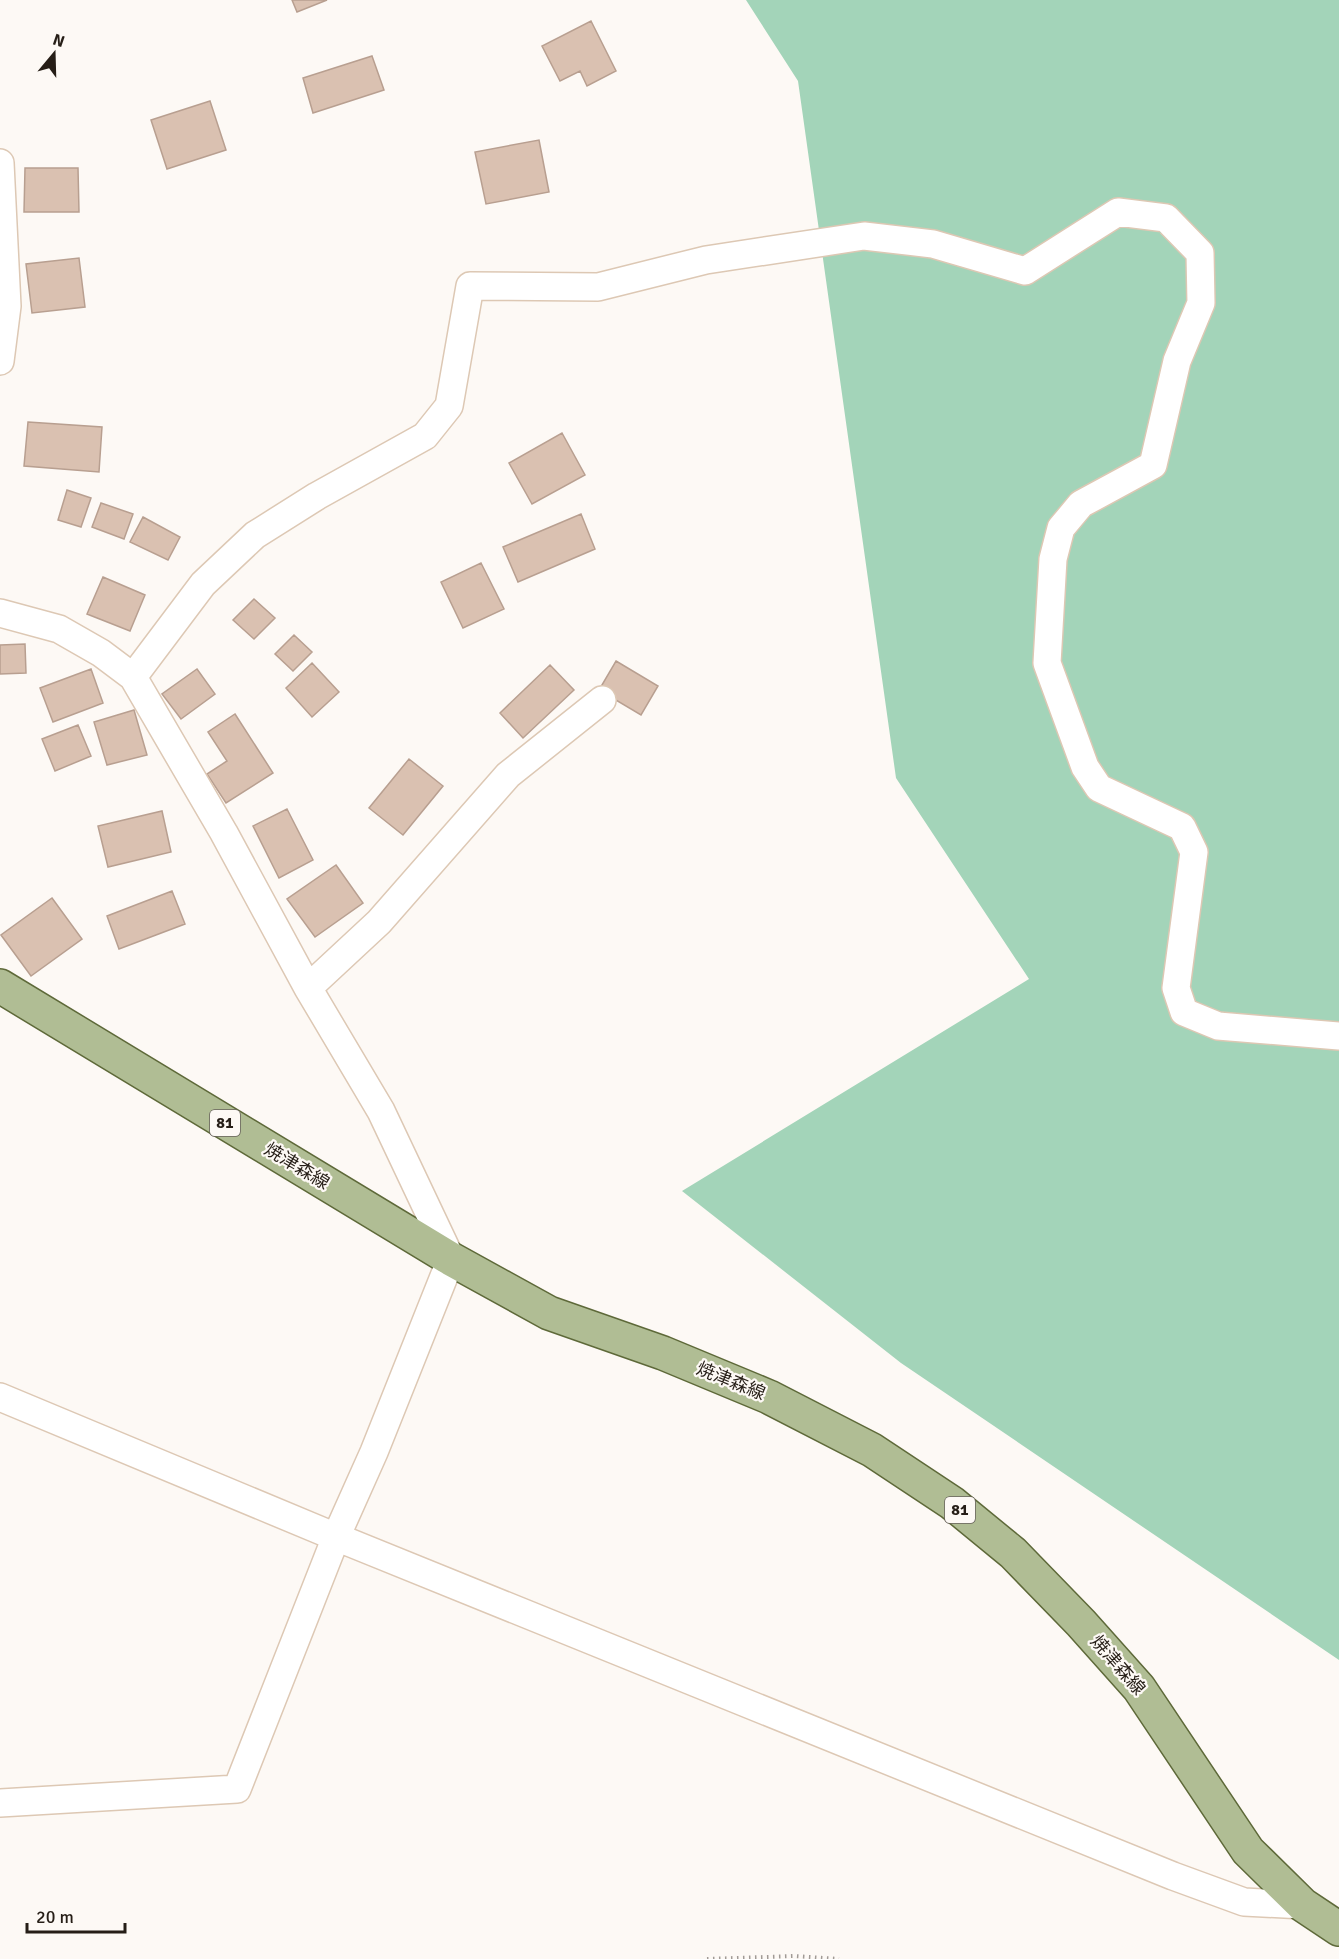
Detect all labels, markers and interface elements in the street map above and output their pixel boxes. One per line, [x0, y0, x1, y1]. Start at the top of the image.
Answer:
north arrow [24, 24, 84, 84]
text: N [50, 29, 67, 52]
road number: 81 [210, 1110, 240, 1136]
street label: 焼津森線 [260, 1138, 334, 1194]
street label: 焼津森線 [694, 1357, 768, 1405]
road number: 81 [945, 1497, 975, 1523]
street label: 焼津森線 [1086, 1631, 1150, 1699]
scale bar [27, 1896, 124, 1934]
text: 20 m [36, 1906, 74, 1928]

